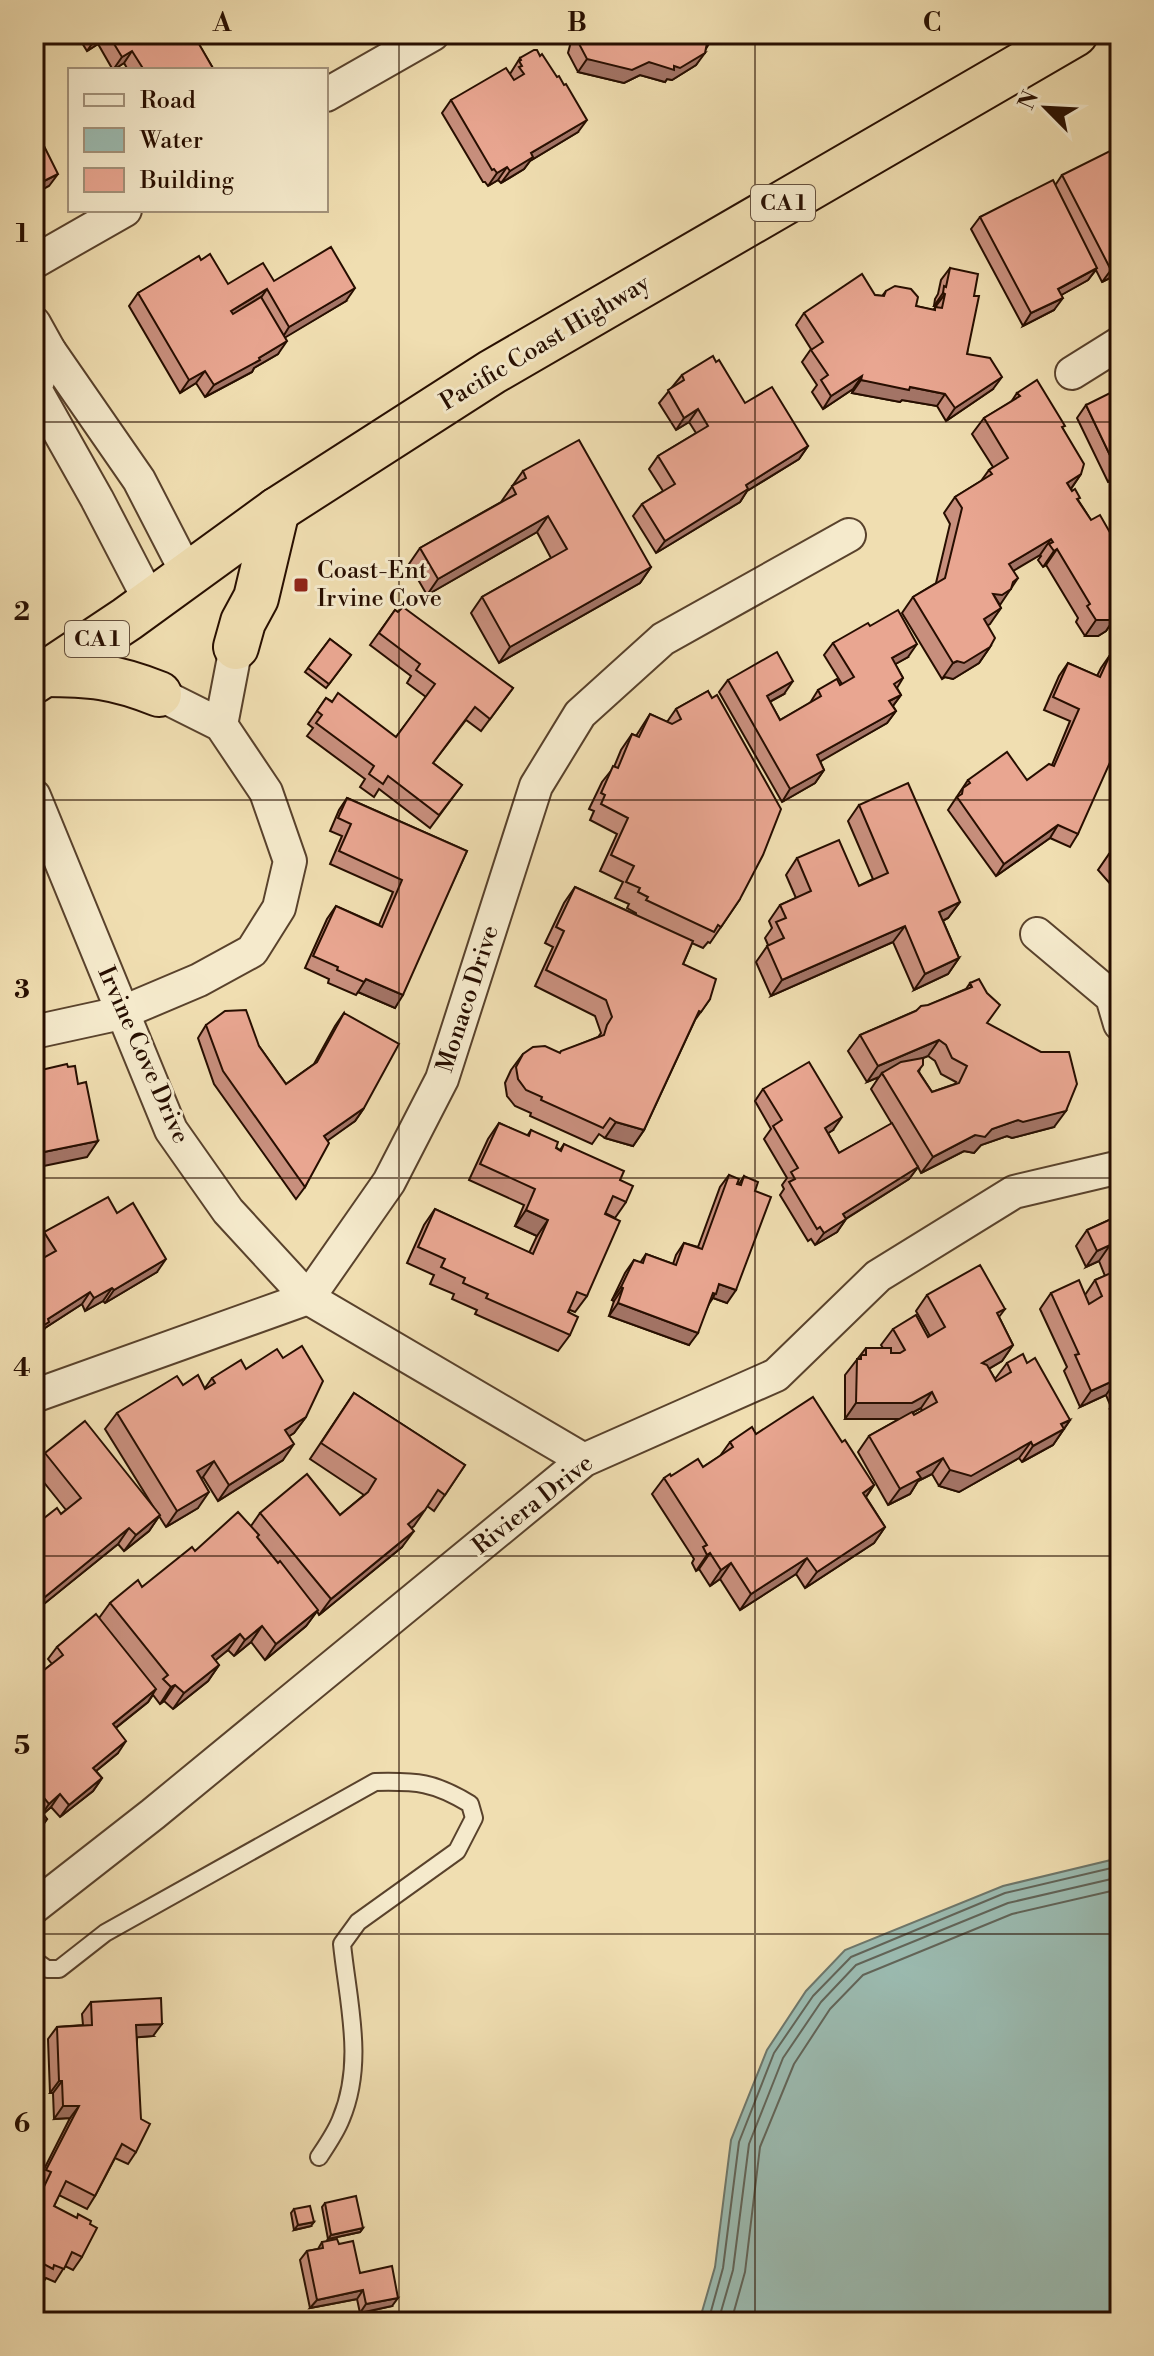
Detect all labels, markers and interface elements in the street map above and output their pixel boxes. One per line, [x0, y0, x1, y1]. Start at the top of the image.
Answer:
text: A [212, 7, 232, 39]
text: B [567, 7, 587, 39]
text: C [923, 7, 941, 39]
legend [68, 68, 328, 212]
north arrow [1006, 68, 1086, 148]
text: Road [140, 86, 196, 116]
text: N [1013, 86, 1045, 114]
text: Water [139, 126, 203, 156]
text: Building [139, 166, 234, 196]
road number: CA 1 [751, 185, 815, 221]
text: 1 [16, 218, 29, 250]
street label: Pacific Coast Highway [435, 268, 656, 418]
place label: Coast-Ent Irvine Cove [317, 556, 442, 614]
marker: Coast-Ent Irvine Cove [292, 576, 310, 594]
text: 2 [14, 596, 30, 628]
road number: CA 1 [65, 621, 129, 657]
street label: Monaco Drive [430, 922, 506, 1076]
street label: Irvine Cove Drive [90, 962, 196, 1148]
text: 3 [14, 974, 30, 1006]
text: 4 [13, 1352, 31, 1384]
street label: Riviera Drive [467, 1449, 599, 1561]
text: 5 [14, 1730, 30, 1762]
text: 6 [14, 2108, 30, 2140]

